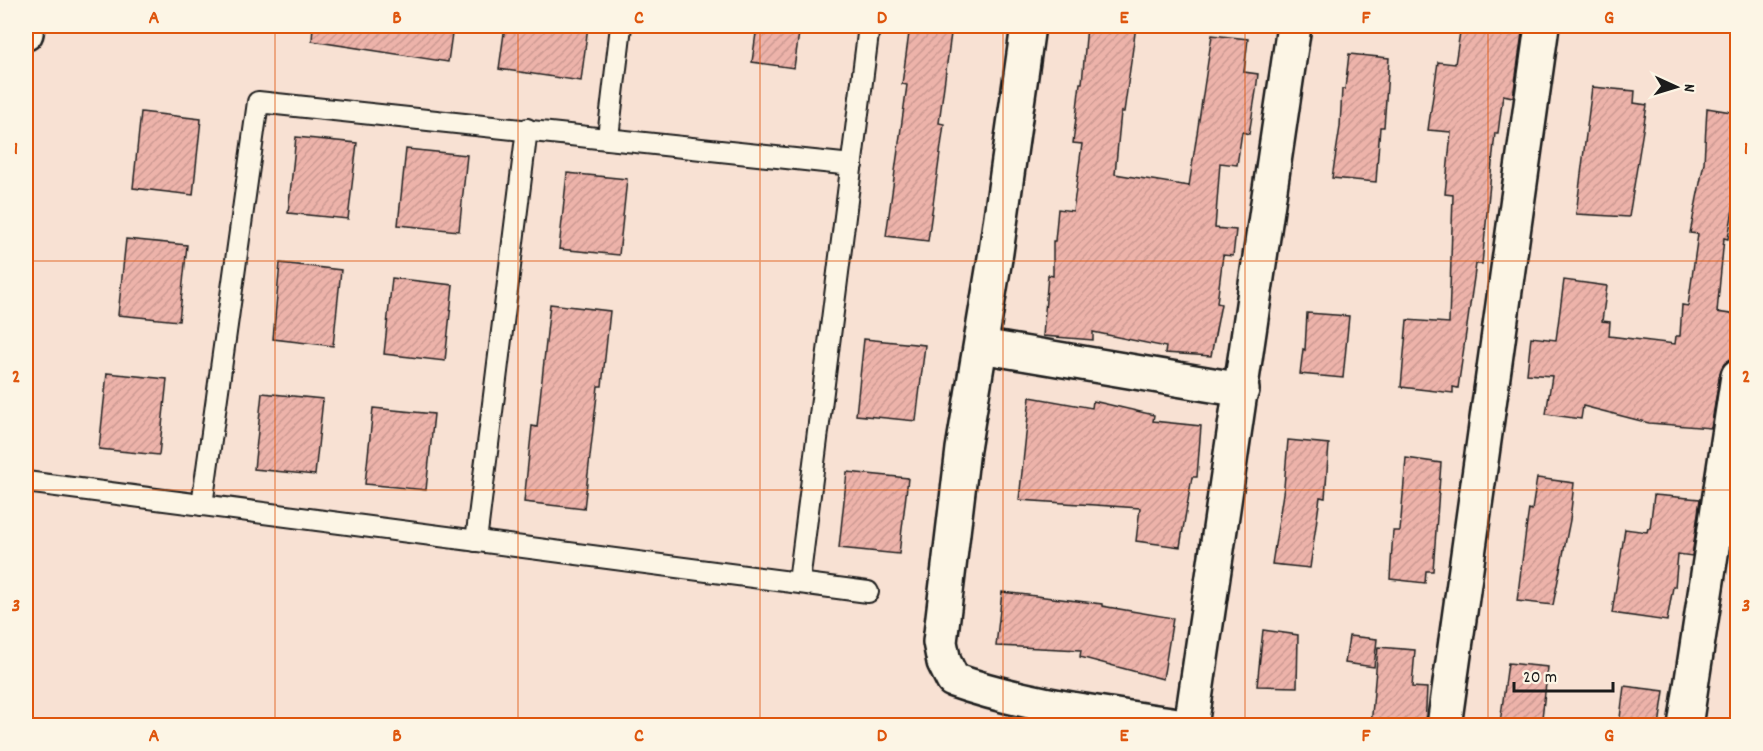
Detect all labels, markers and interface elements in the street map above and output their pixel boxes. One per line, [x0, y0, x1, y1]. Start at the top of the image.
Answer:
text: A [149, 5, 160, 33]
text: B [392, 5, 402, 33]
text: C [634, 5, 644, 33]
text: D [877, 5, 888, 33]
text: E [1119, 5, 1129, 33]
text: F [1362, 5, 1372, 33]
text: G [1604, 5, 1614, 33]
north arrow [1646, 57, 1706, 117]
text: N [1677, 83, 1700, 93]
text: 1 [14, 136, 18, 164]
text: 1 [1744, 136, 1748, 164]
text: 2 [12, 364, 20, 392]
text: 2 [1742, 364, 1750, 392]
text: 3 [12, 593, 20, 621]
text: 3 [1742, 593, 1750, 621]
scale bar [1514, 655, 1613, 693]
text: 20 m [1523, 666, 1557, 691]
text: A [149, 723, 160, 751]
text: B [392, 723, 402, 751]
text: C [634, 723, 644, 751]
text: D [877, 723, 888, 751]
text: E [1119, 723, 1129, 751]
text: F [1362, 723, 1372, 751]
text: G [1604, 723, 1614, 751]

